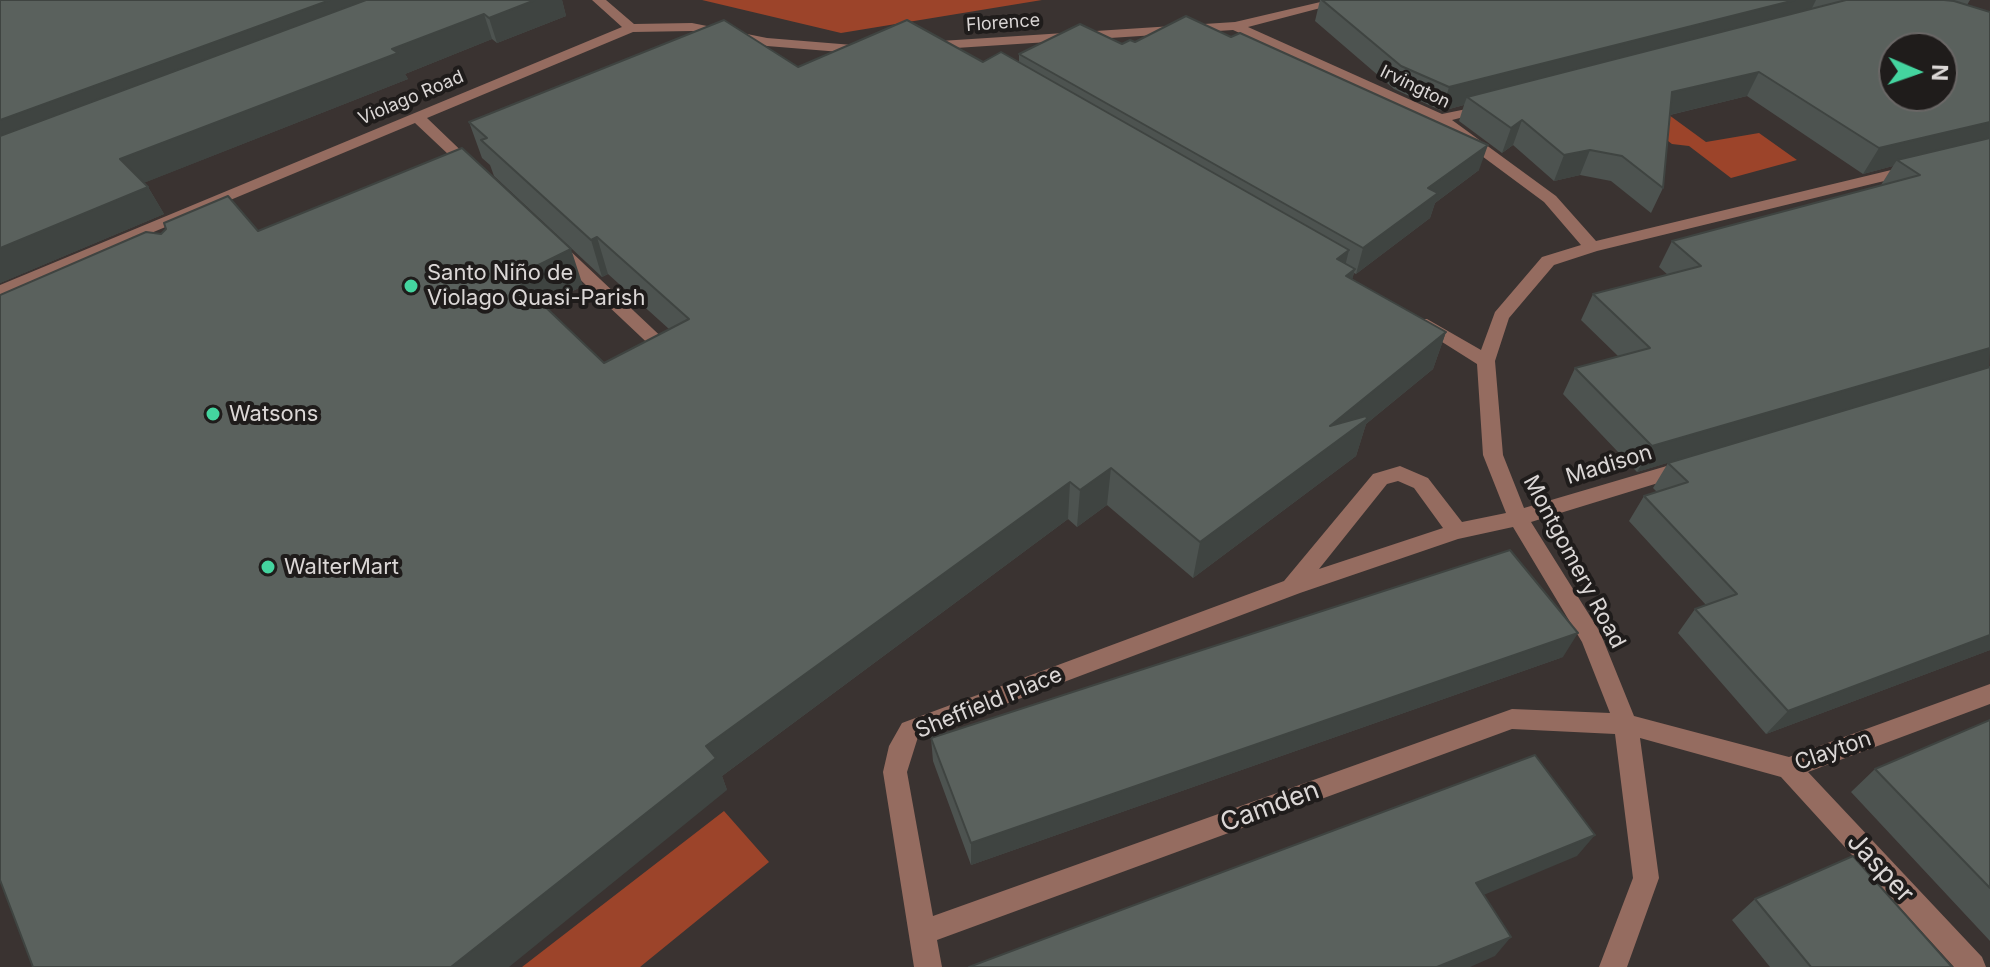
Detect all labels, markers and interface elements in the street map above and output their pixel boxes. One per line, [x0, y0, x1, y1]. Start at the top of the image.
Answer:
street label: Florence [965, 10, 1041, 36]
north arrow [1878, 32, 1958, 112]
street label: Irvington [1376, 61, 1454, 113]
text: N [1927, 64, 1953, 82]
street label: Violago Road [355, 66, 467, 130]
place label: Santo Niño de Violago Quasi-Parish [427, 260, 645, 312]
marker: Santo Niño de Violago Quasi-Parish [402, 277, 420, 295]
place label: Watsons [229, 401, 318, 427]
marker: Watsons [204, 405, 222, 423]
street label: Madison [1563, 439, 1655, 491]
street label: Montgomery Road [1517, 471, 1631, 653]
place label: WalterMart [284, 554, 399, 580]
marker: WalterMart [259, 558, 277, 576]
street label: Sheffield Place [912, 662, 1066, 744]
street label: Clayton [1791, 726, 1875, 776]
street label: Camden [1216, 775, 1324, 839]
street label: Jasper [1840, 827, 1920, 909]

